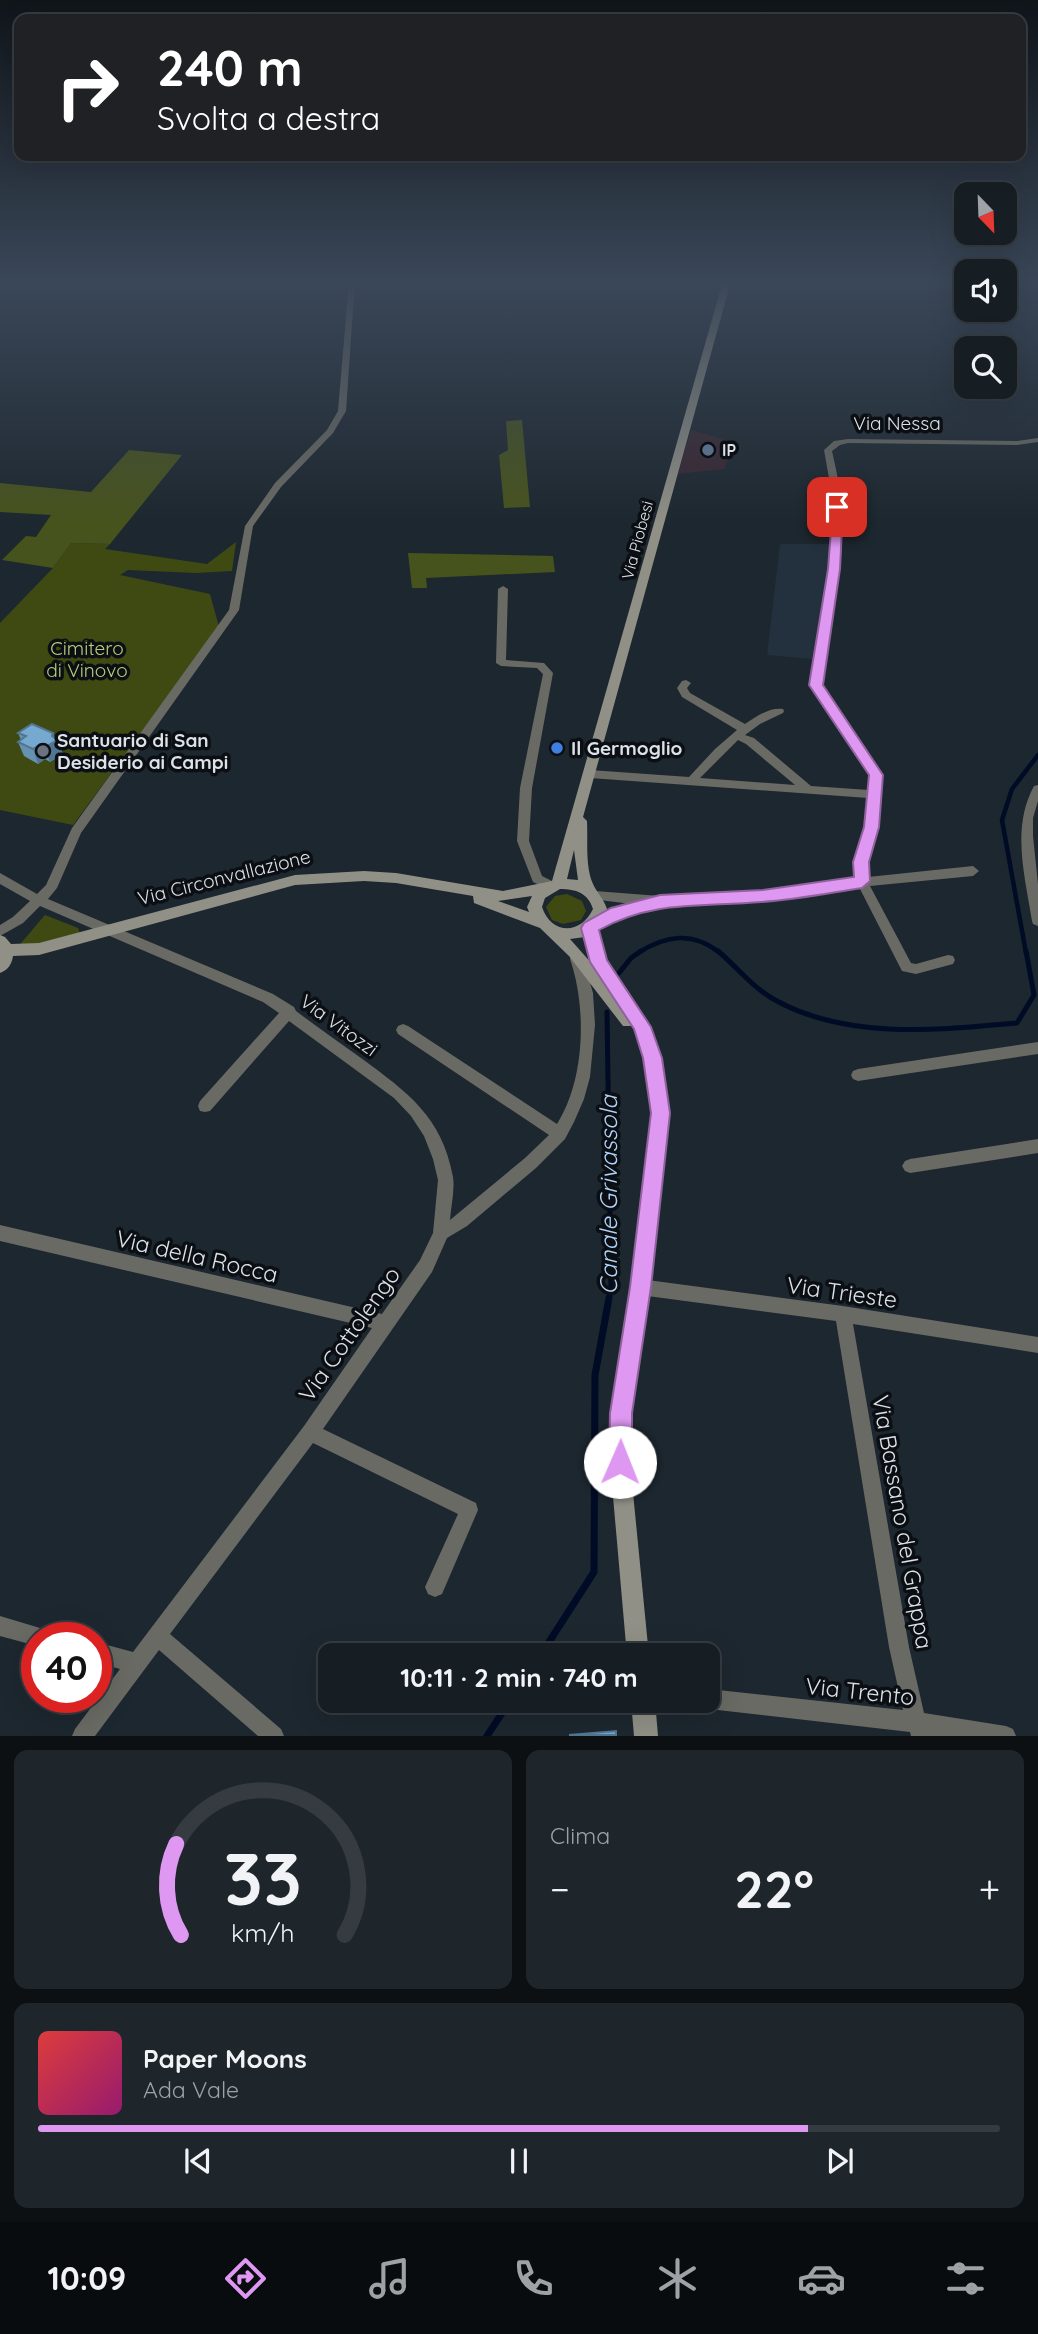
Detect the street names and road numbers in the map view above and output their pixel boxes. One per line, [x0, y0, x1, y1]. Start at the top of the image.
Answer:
street label: Via Nessa [853, 411, 941, 435]
street label: Via Piobesi [617, 499, 657, 581]
street label: Via Circonvallazione [135, 844, 313, 910]
street label: Via Vitozzi [296, 989, 382, 1061]
street label: Via della Rocca [113, 1223, 281, 1289]
street label: Via Cottolengo [292, 1261, 406, 1407]
street label: Via Trieste [785, 1270, 899, 1314]
street label: Via Bassano del Grappa [866, 1393, 940, 1651]
street label: Via Trento [804, 1671, 916, 1711]

